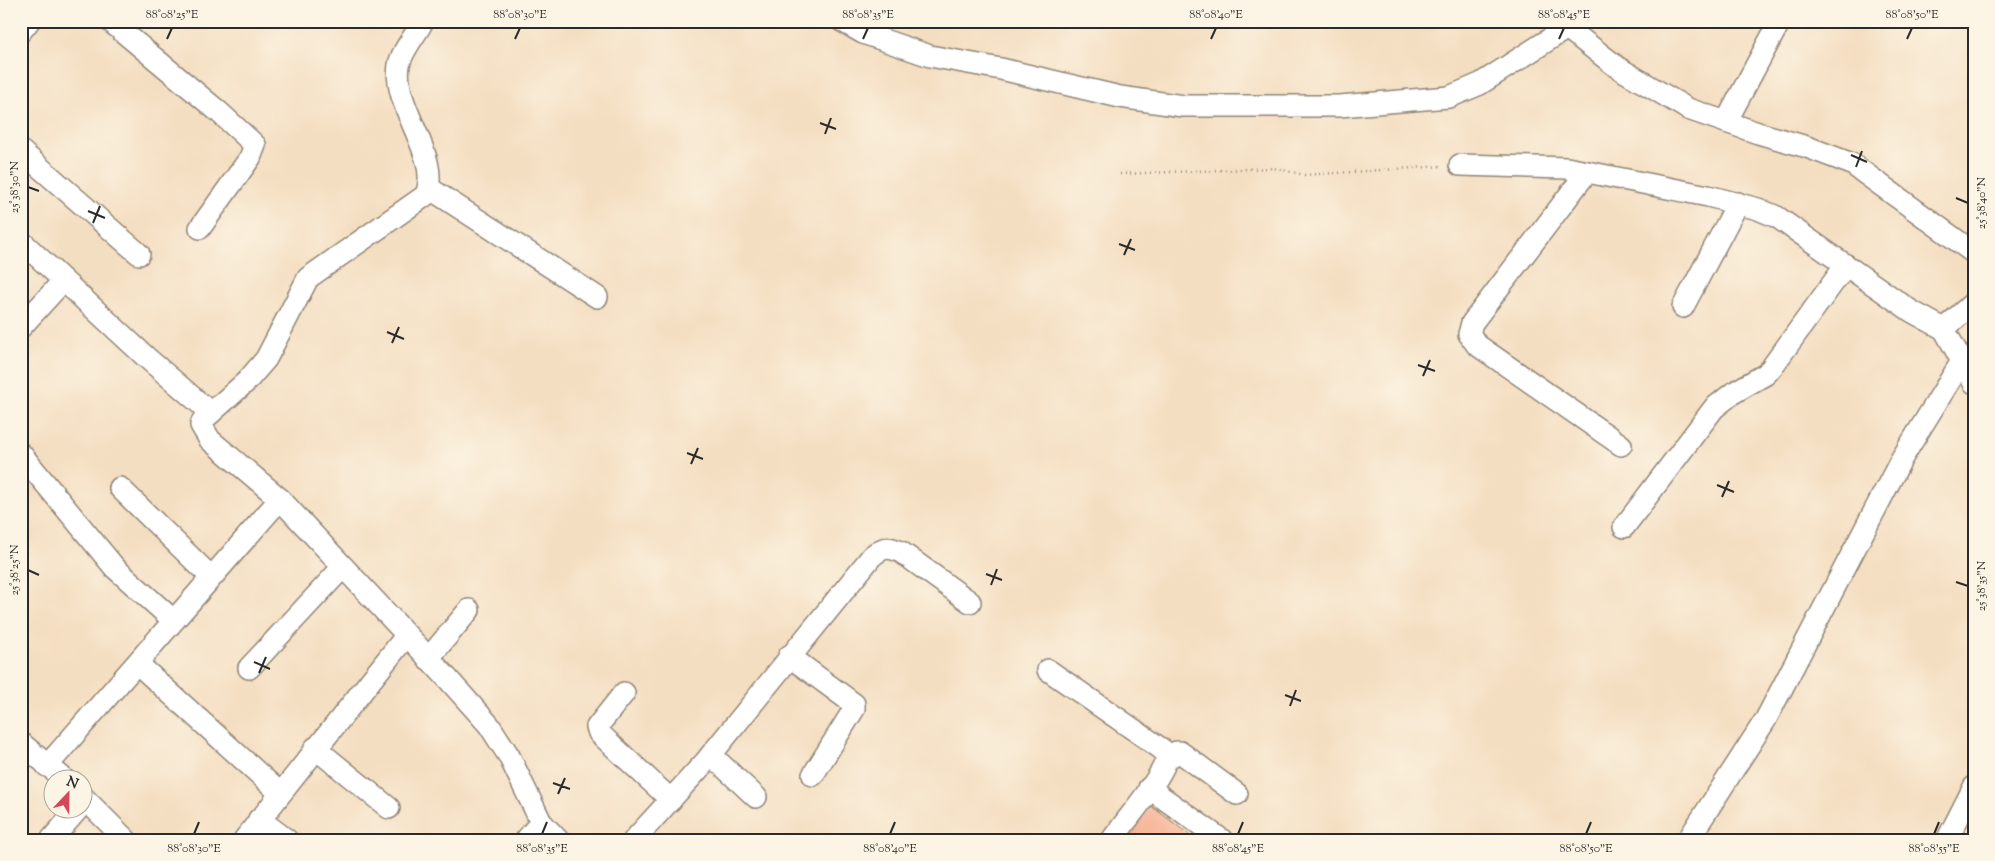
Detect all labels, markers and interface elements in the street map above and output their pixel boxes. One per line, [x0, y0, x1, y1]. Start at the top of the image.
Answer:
text: 88°08'25"E [146, 6, 199, 24]
text: 88°08'30"E [493, 6, 548, 24]
text: 88°08'35"E [842, 6, 895, 24]
text: 88°08'40"E [1189, 6, 1244, 24]
text: 88°08'45"E [1538, 6, 1591, 24]
text: 88°08'50"E [1886, 6, 1939, 24]
text: 25°38'30"N [6, 160, 24, 213]
text: 25°38'40"N [1973, 176, 1991, 229]
text: 25°38'25"N [6, 544, 24, 596]
text: 25°38'35"N [1973, 560, 1991, 611]
north arrow [42, 768, 92, 818]
text: N [63, 772, 81, 795]
text: 88°08'30"E [167, 840, 222, 858]
text: 88°08'35"E [516, 840, 569, 858]
text: 88°08'40"E [863, 840, 918, 858]
text: 88°08'45"E [1212, 840, 1265, 858]
text: 88°08'50"E [1560, 840, 1613, 858]
text: 88°08'55"E [1908, 840, 1960, 858]

